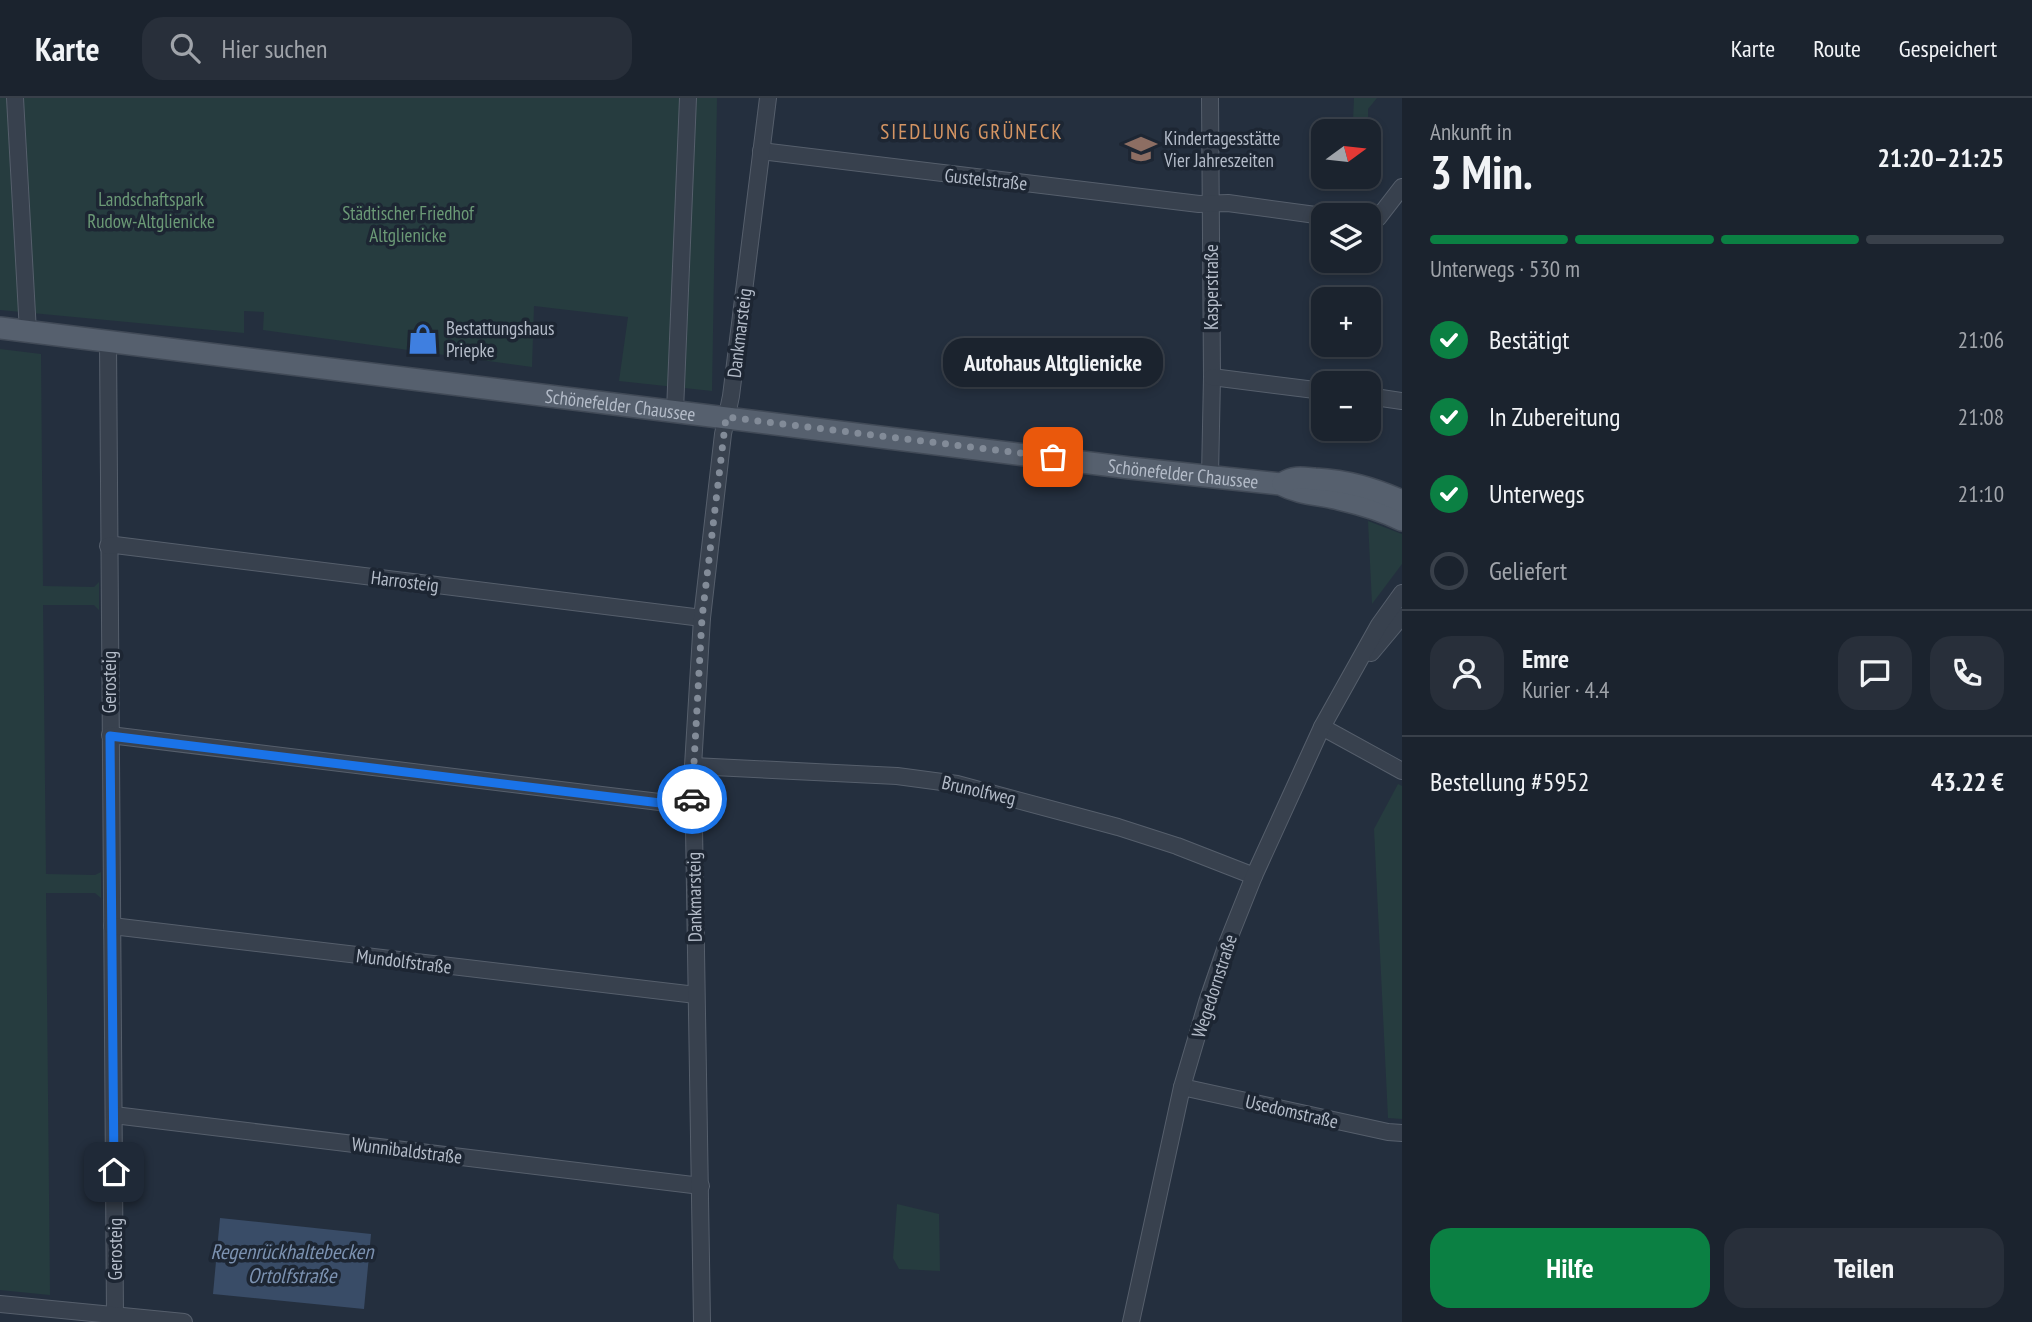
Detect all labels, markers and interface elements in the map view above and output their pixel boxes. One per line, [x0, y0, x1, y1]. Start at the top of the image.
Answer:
search box [142, 17, 632, 80]
text: Karte [35, 27, 100, 70]
icon: search [166, 29, 204, 67]
text: Hier suchen [222, 32, 327, 65]
text: Karte [1731, 33, 1775, 64]
text: Route [1813, 33, 1861, 64]
text: Gespeichert [1899, 33, 1997, 64]
text: Ankunft in [1430, 117, 1512, 146]
district label: SIEDLUNG GRÜNECK [880, 118, 1064, 145]
north arrow [1311, 119, 1381, 189]
map controls [1311, 119, 1381, 441]
place label: Kindertagesstätte Vier Jahreszeiten [1163, 126, 1280, 172]
school or university icon: Kindertagesstätte Vier Jahreszeiten [1124, 132, 1158, 166]
text: 21:20–21:25 [1877, 141, 2004, 174]
text: 3 Min. [1430, 142, 1533, 202]
street label: Gustelstraße [944, 163, 1029, 195]
park label: Landschaftspark Rudow-Altglienicke [87, 187, 215, 233]
park label: Städtischer Friedhof Altglienicke [342, 201, 475, 247]
button: layers [1311, 203, 1381, 273]
street label: Kasperstraße [1199, 244, 1223, 330]
text: Unterwegs · 530 m [1430, 254, 1580, 283]
street label: Dankmarsteig [722, 287, 756, 379]
button: + [1311, 287, 1381, 357]
place label: Bestattungshaus Priepke [446, 316, 554, 362]
icon: check [1430, 321, 1468, 359]
shop icon: Bestattungshaus Priepke [406, 322, 440, 356]
text: Bestätigt [1489, 323, 1570, 356]
text: 21:06 [1958, 325, 2004, 354]
callout: Autohaus Altglienicke [943, 338, 1163, 387]
text: Autohaus Altglienicke [964, 348, 1142, 377]
button: − [1311, 371, 1381, 441]
street label: Schönefelder Chaussee [544, 384, 697, 426]
icon: check [1430, 398, 1468, 436]
text: In Zubereitung [1489, 400, 1620, 433]
text: 21:08 [1958, 402, 2004, 431]
pin [1023, 427, 1083, 487]
icon: bag [1034, 438, 1072, 476]
street label: Schönefelder Chaussee [1106, 453, 1260, 494]
icon: check [1430, 475, 1468, 513]
text: Unterwegs [1489, 477, 1584, 510]
text: 21:10 [1958, 479, 2004, 508]
text: Geliefert [1489, 554, 1567, 587]
street label: Harrosteig [370, 565, 440, 597]
button: person [1430, 636, 1504, 710]
button: chat [1838, 636, 1912, 710]
button: phone [1930, 636, 2004, 710]
text: Emre [1522, 642, 1569, 675]
street label: Gerosteig [97, 651, 121, 713]
text: Kurier · 4.4 [1522, 675, 1609, 704]
courier [657, 764, 727, 834]
text: Bestellung #5952 [1430, 765, 1590, 798]
text: 43.22 € [1931, 765, 2004, 798]
street label: Brunolfweg [940, 770, 1018, 810]
icon: car [673, 780, 711, 818]
street label: Dankmarsteig [681, 852, 707, 942]
street label: Wegedornstraße [1186, 931, 1242, 1041]
street label: Mundolfstraße [355, 943, 453, 979]
street label: Usedomstraße [1243, 1089, 1341, 1133]
street label: Wunnibaldstraße [350, 1131, 464, 1169]
pin [84, 1142, 144, 1202]
icon: home [95, 1153, 133, 1191]
street label: Gerosteig [103, 1218, 127, 1280]
button: Hilfe [1430, 1228, 1710, 1308]
button: Teilen [1724, 1228, 2004, 1308]
water label: Regenrückhaltebecken Ortolfstraße [211, 1238, 375, 1289]

